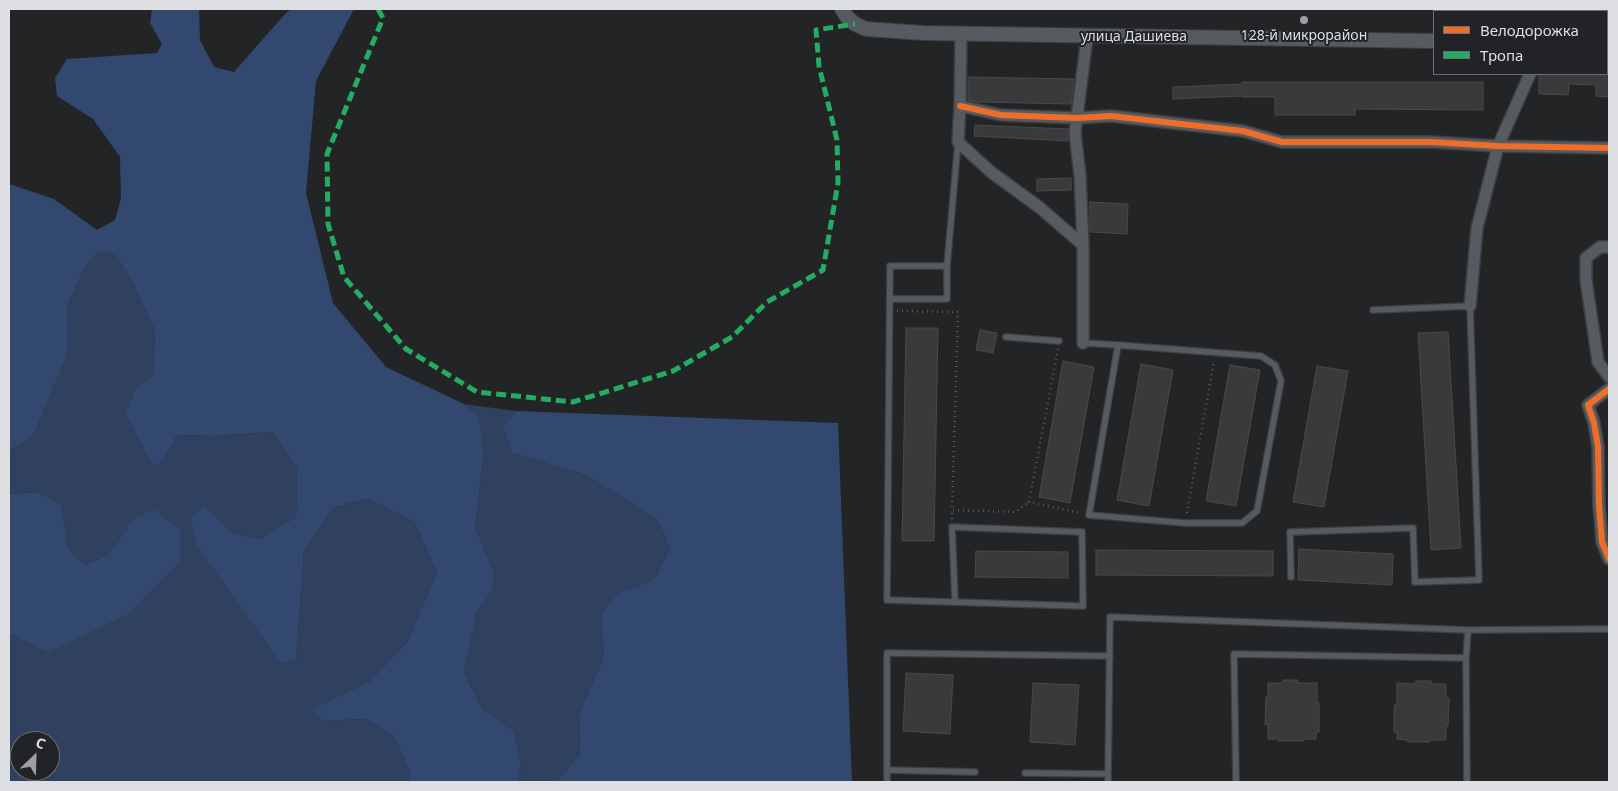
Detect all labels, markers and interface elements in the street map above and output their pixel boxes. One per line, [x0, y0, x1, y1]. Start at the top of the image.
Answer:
legend [1433, 10, 1608, 75]
marker: 128-й микрорайон [1298, 14, 1310, 26]
text: Велодорожка [1480, 20, 1579, 40]
place label: 128-й микрорайон [1241, 28, 1367, 44]
street label: улица Дашиева [1081, 29, 1187, 45]
text: Тропа [1480, 45, 1523, 65]
north arrow [10, 731, 60, 781]
text: С [33, 732, 49, 753]

